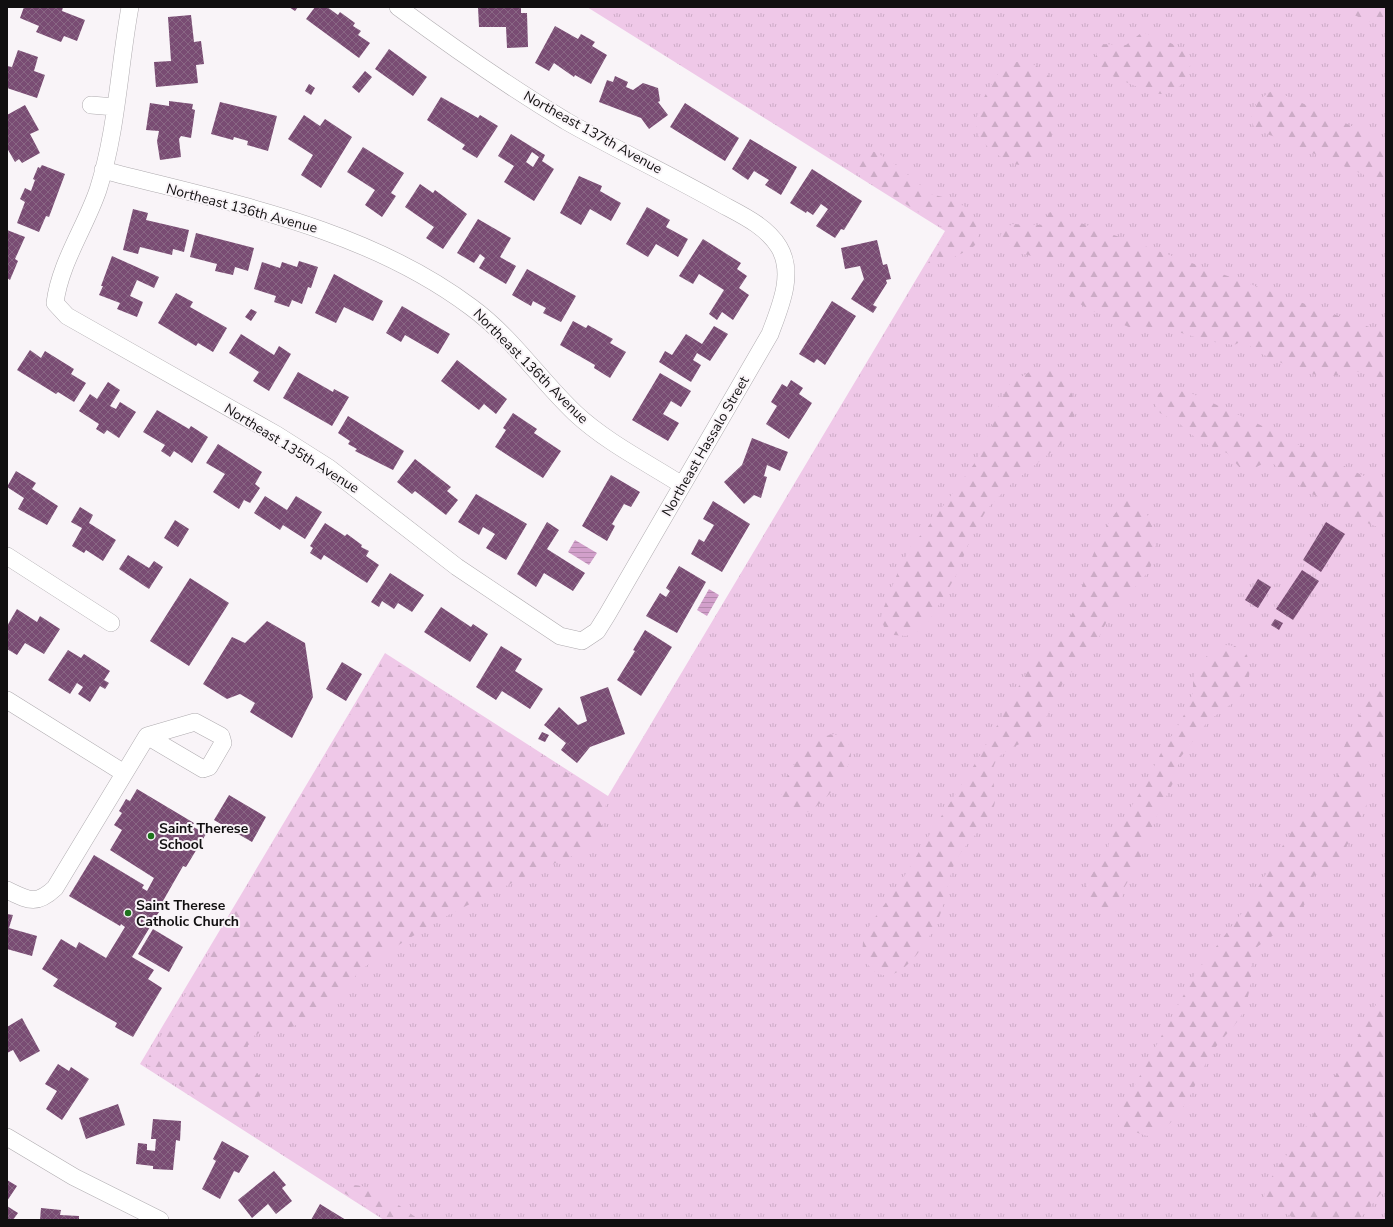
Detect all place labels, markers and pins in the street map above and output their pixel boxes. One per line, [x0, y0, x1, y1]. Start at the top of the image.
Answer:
place label: Saint Therese School [159, 819, 249, 854]
marker: Saint Therese School [146, 831, 156, 841]
place label: Saint Therese Catholic Church [136, 896, 239, 931]
marker: Saint Therese Catholic Church [123, 908, 133, 918]

